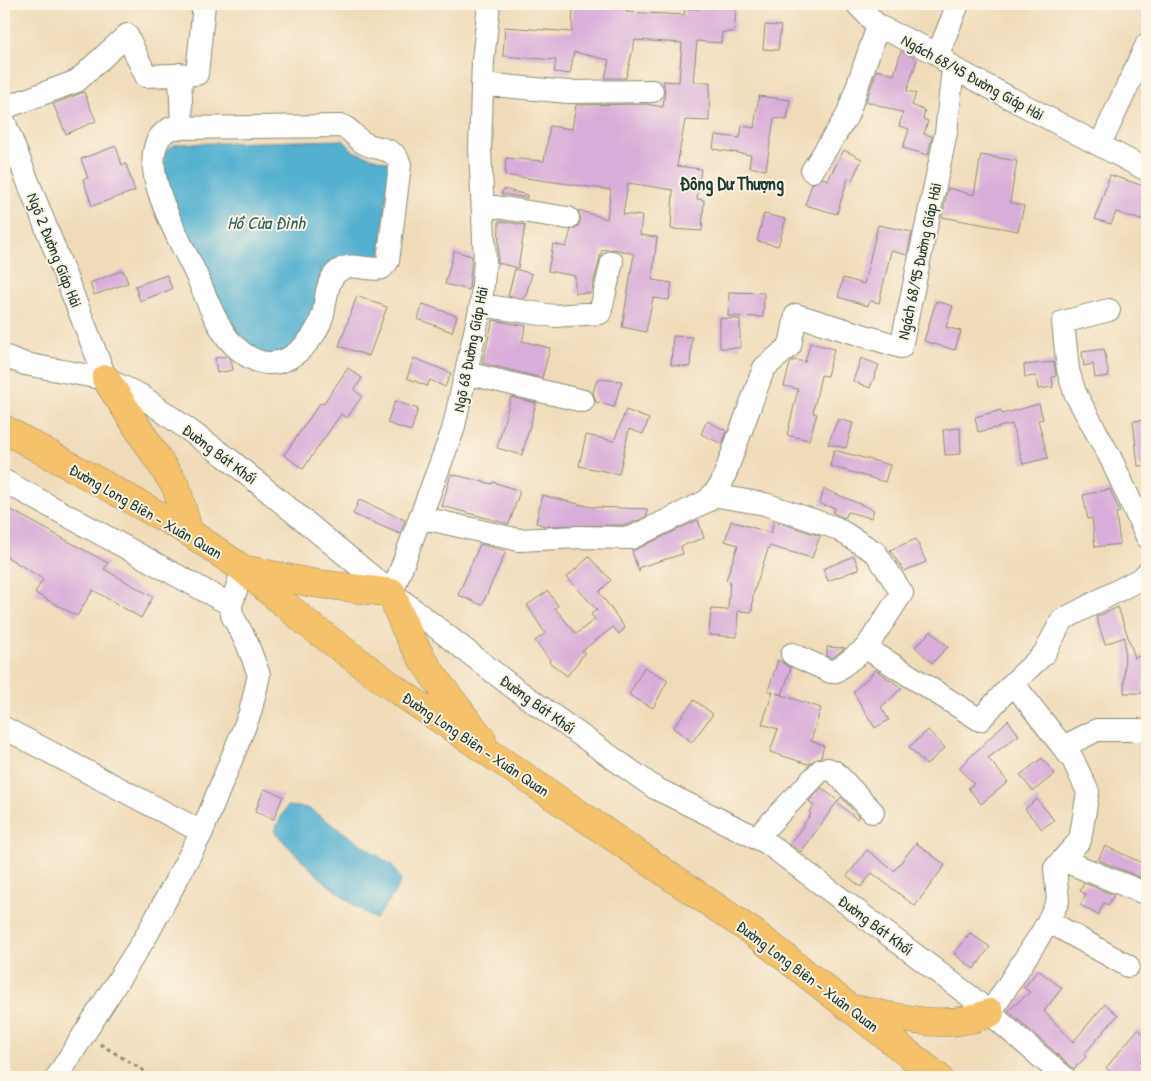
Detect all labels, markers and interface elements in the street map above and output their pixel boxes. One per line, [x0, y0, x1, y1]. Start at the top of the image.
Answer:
street label: Ngách 68/45 Đường Giáp Hải [898, 29, 1048, 125]
district label: Đông Dư Thượng [680, 171, 784, 197]
street label: Ngách 68/95 Đường Giáp Hải [892, 180, 946, 342]
street label: Ngõ 2 Đường Giáp Hải [22, 189, 88, 311]
water label: Hồ Cửa Đình [227, 210, 306, 235]
street label: Ngõ 68 Đường Giáp Hải [447, 284, 493, 414]
street label: Đường Bát Khối [178, 419, 262, 489]
street label: Đường Long Biên – Xuân Quan [66, 458, 226, 564]
street label: Đường Bát Khối [496, 669, 580, 739]
street label: Đường Long Biên – Xuân Quan [398, 686, 554, 802]
street label: Đường Bát Khối [834, 890, 918, 960]
street label: Đường Long Biên – Xuân Quan [732, 915, 884, 1037]

